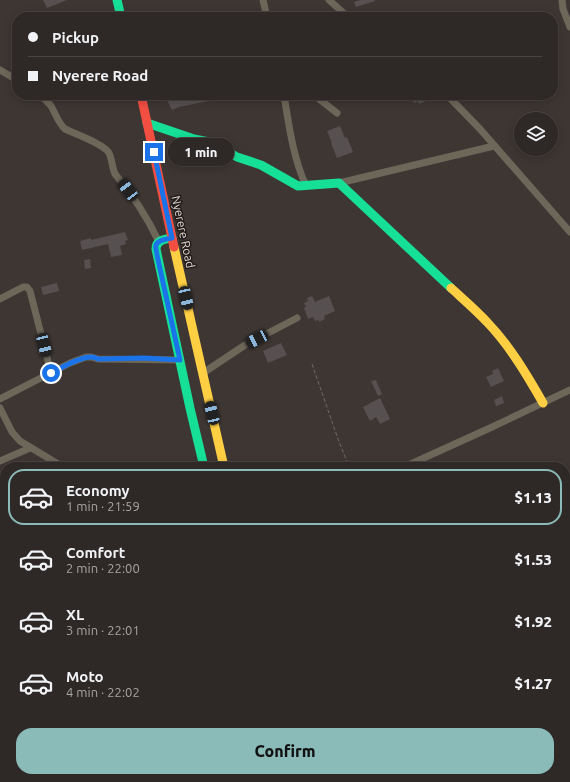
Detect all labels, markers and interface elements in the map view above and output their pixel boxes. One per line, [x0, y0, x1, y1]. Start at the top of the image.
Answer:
text: Pickup [52, 29, 99, 46]
text: Nyerere Road [52, 67, 148, 84]
map controls [514, 112, 558, 156]
button: layers [514, 112, 558, 156]
callout: 1 min [168, 138, 234, 166]
route end [145, 143, 163, 161]
text: 1 min [184, 145, 218, 159]
car [116, 177, 140, 203]
street label: Nyerere Road [169, 195, 198, 269]
car [177, 285, 195, 311]
car [244, 328, 270, 350]
car [35, 332, 53, 358]
route start [42, 364, 60, 382]
car [203, 400, 221, 426]
icon: car [18, 479, 54, 515]
text: Economy [66, 482, 130, 499]
text: $1.13 [514, 489, 552, 506]
text: 1 min · 21:59 [66, 499, 140, 513]
icon: car [18, 541, 54, 577]
text: Comfort [66, 544, 125, 561]
text: $1.53 [514, 551, 552, 568]
text: 2 min · 22:00 [66, 561, 140, 575]
icon: car [18, 603, 54, 639]
text: XL [66, 606, 84, 623]
text: $1.92 [514, 613, 552, 630]
text: 3 min · 22:01 [66, 623, 140, 637]
icon: car [18, 665, 54, 701]
text: Moto [66, 668, 104, 685]
text: $1.27 [514, 675, 552, 692]
text: 4 min · 22:02 [66, 685, 140, 699]
button: Confirm [16, 728, 554, 774]

